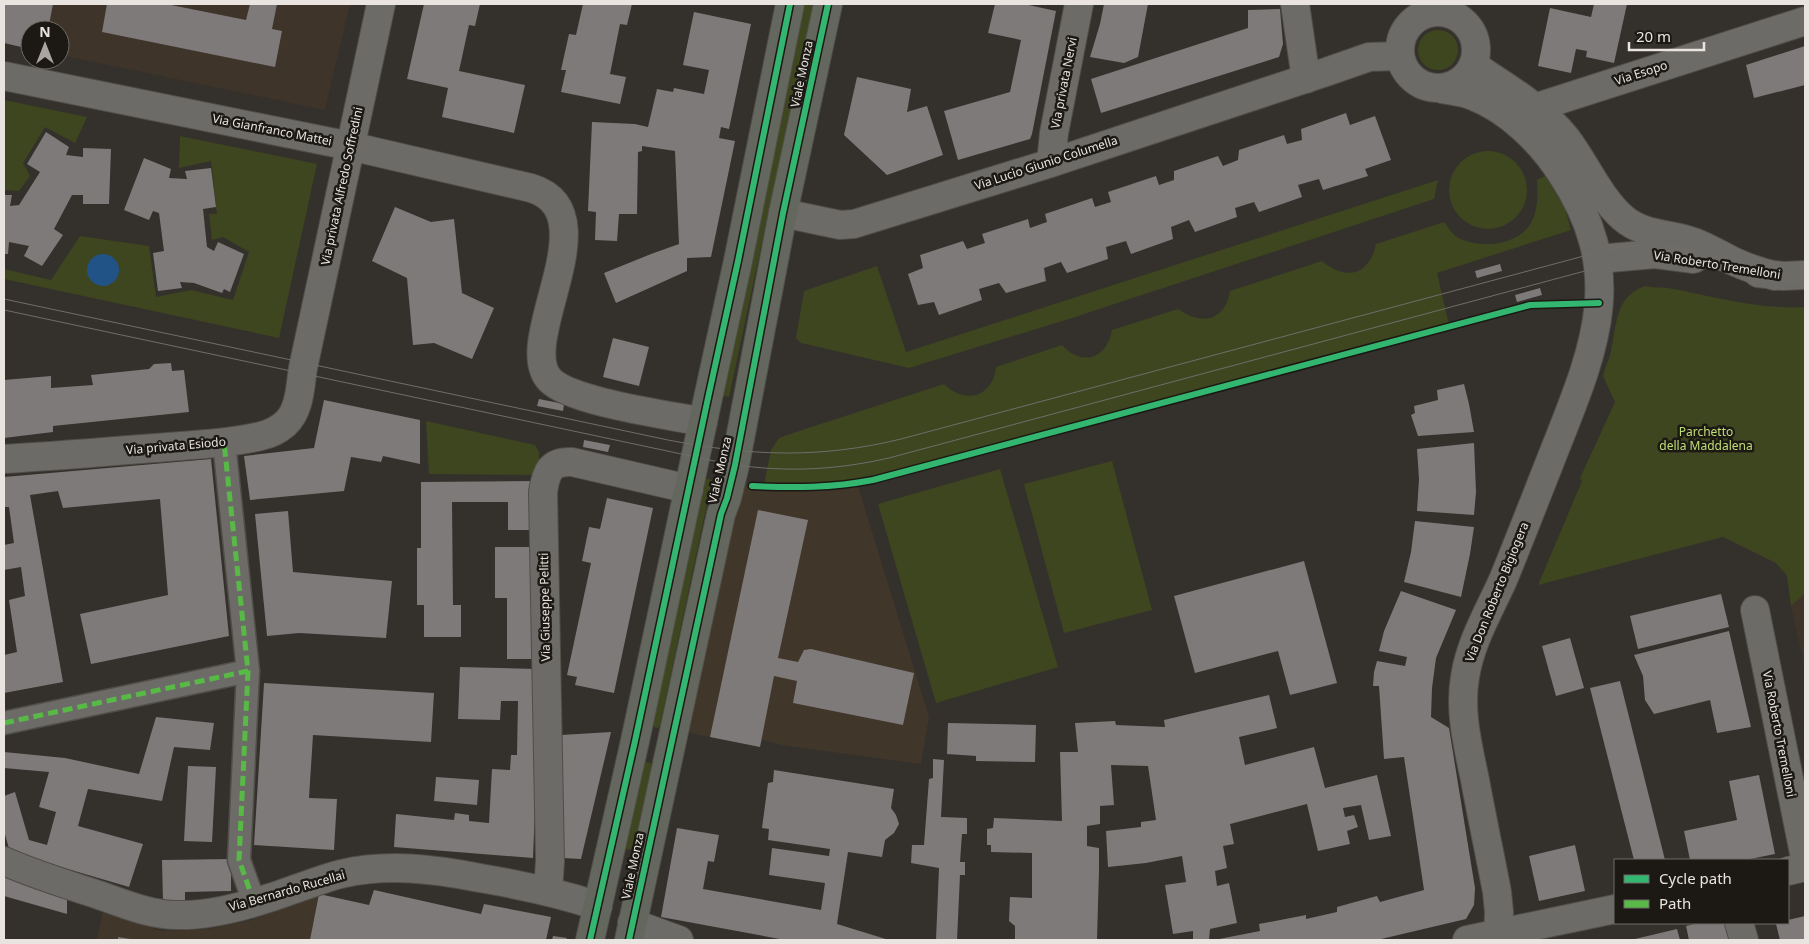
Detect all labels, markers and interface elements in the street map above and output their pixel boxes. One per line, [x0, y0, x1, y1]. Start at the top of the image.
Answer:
north arrow [20, 20, 70, 70]
scale bar [1629, 20, 1704, 52]
text: N [39, 22, 51, 41]
text: 20 m [1636, 26, 1671, 46]
street label: Via privata Nervi [1046, 36, 1081, 130]
street label: Viale Monza [786, 39, 817, 109]
street label: Via Esopo [1612, 56, 1669, 89]
street label: Via privata Alfredo Soffredini [316, 105, 367, 267]
street label: Via Gianfranco Mattei [211, 110, 333, 149]
street label: Via Lucio Giunio Columella [972, 131, 1120, 194]
street label: Via Roberto Tremelloni [1652, 246, 1782, 283]
park label: Parchetto della Maddalena [1659, 423, 1753, 454]
street label: Via privata Esiodo [125, 433, 227, 458]
street label: Viale Monza [704, 435, 735, 505]
street label: Via Don Roberto Bigiogera [1461, 519, 1532, 664]
street label: Via Giuseppe Pelitti [535, 553, 554, 661]
street label: Via Roberto Tremelloni [1759, 669, 1800, 798]
street label: Viale Monza [617, 831, 648, 901]
legend [1614, 859, 1789, 924]
street label: Via Bernardo Rucellai [227, 866, 347, 915]
text: Cycle path [1659, 868, 1732, 888]
text: Path [1659, 893, 1691, 913]

